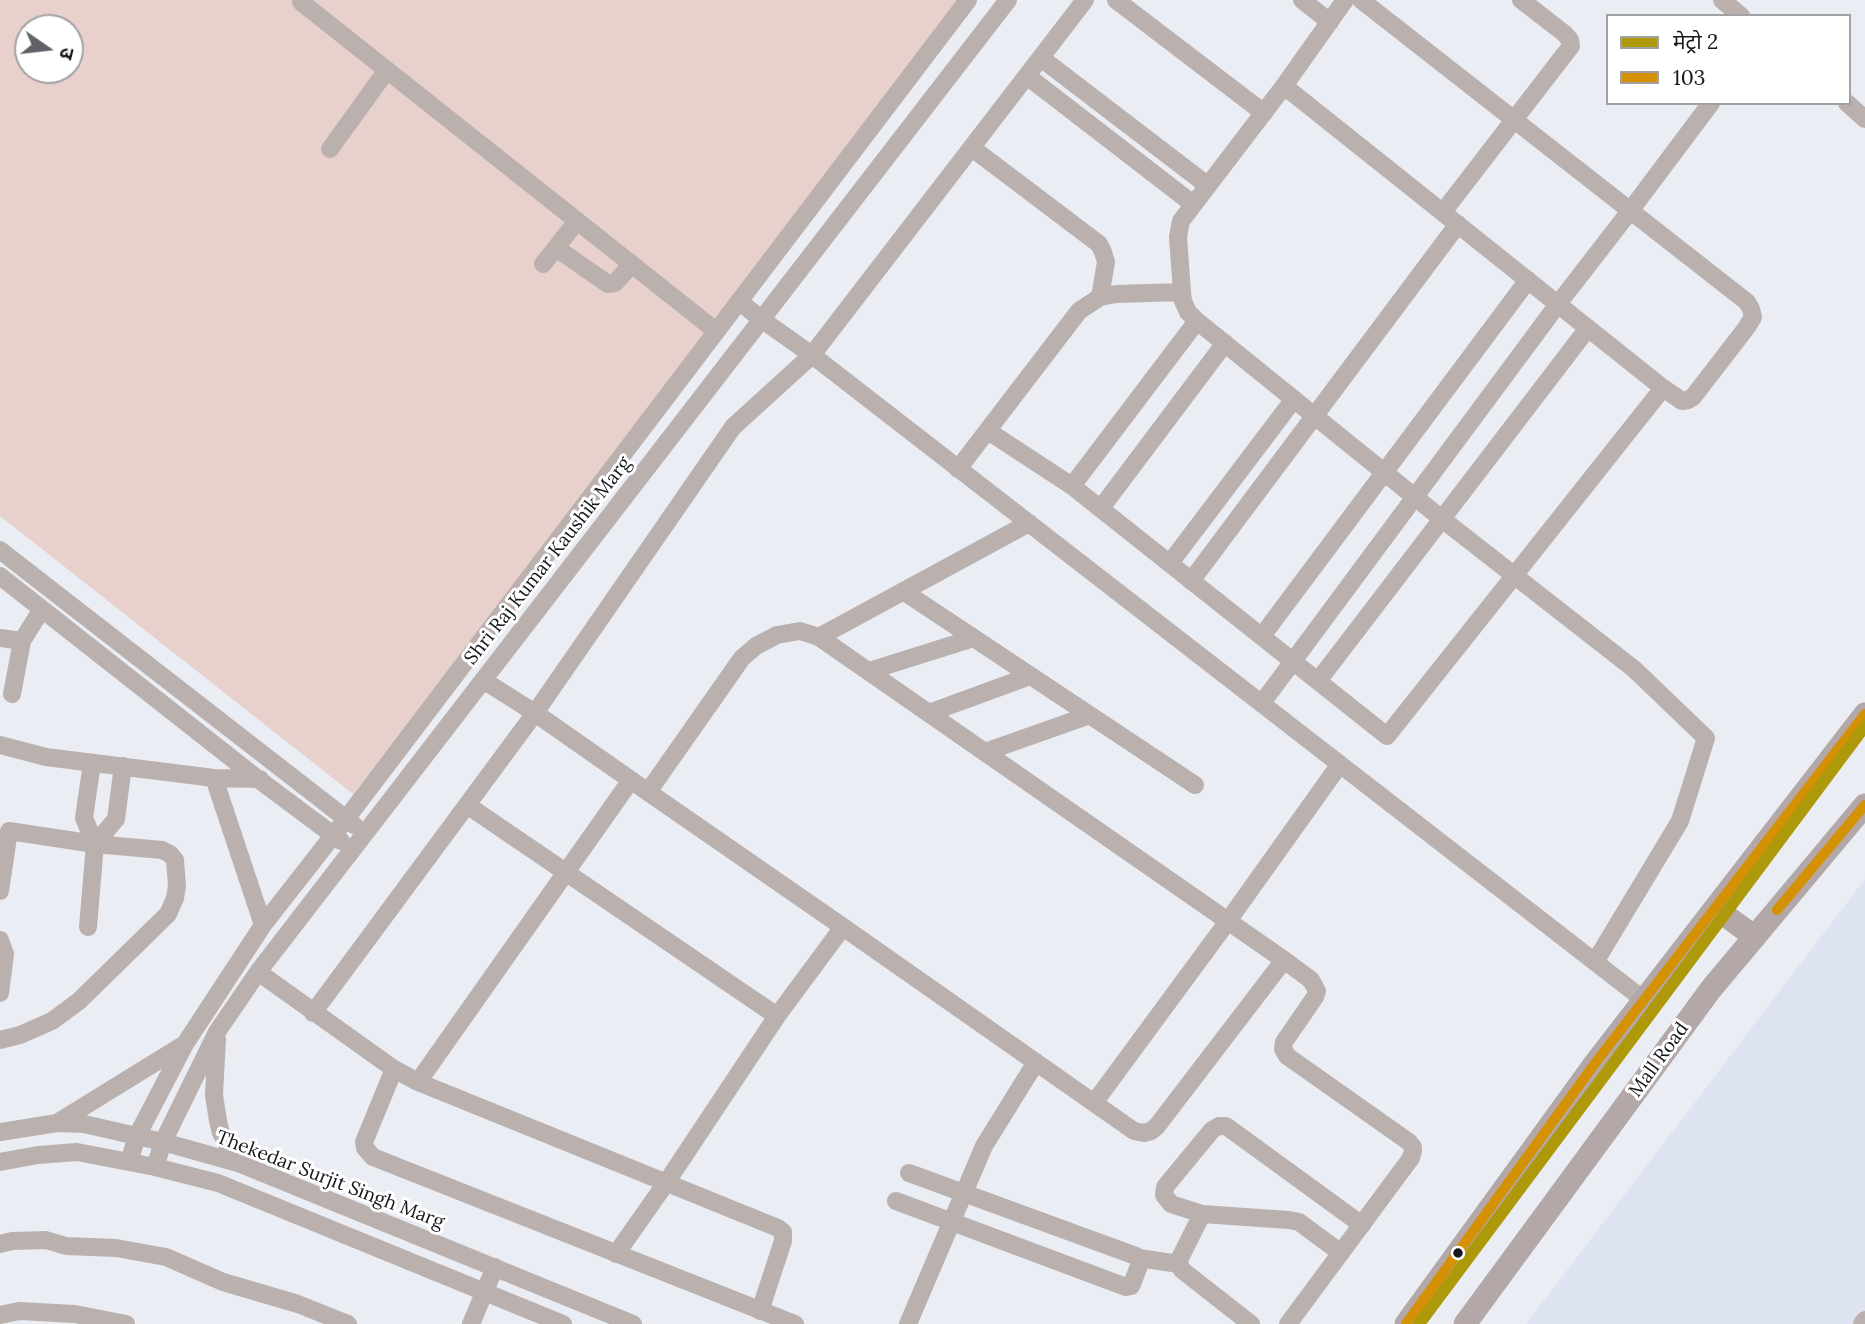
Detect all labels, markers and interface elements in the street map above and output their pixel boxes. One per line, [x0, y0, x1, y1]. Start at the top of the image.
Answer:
north arrow [14, 14, 84, 84]
legend [1606, 14, 1851, 105]
text: मेट्रो 2 [1673, 28, 1718, 55]
text: उ [54, 45, 80, 62]
text: 103 [1673, 64, 1705, 91]
street label: Shri Raj Kumar Kaushik Marg [460, 453, 636, 669]
street label: Mall Road [1624, 1018, 1694, 1102]
street label: Thekedar Surjit Singh Marg [213, 1126, 447, 1234]
unlabelled marker [1451, 1246, 1465, 1260]

